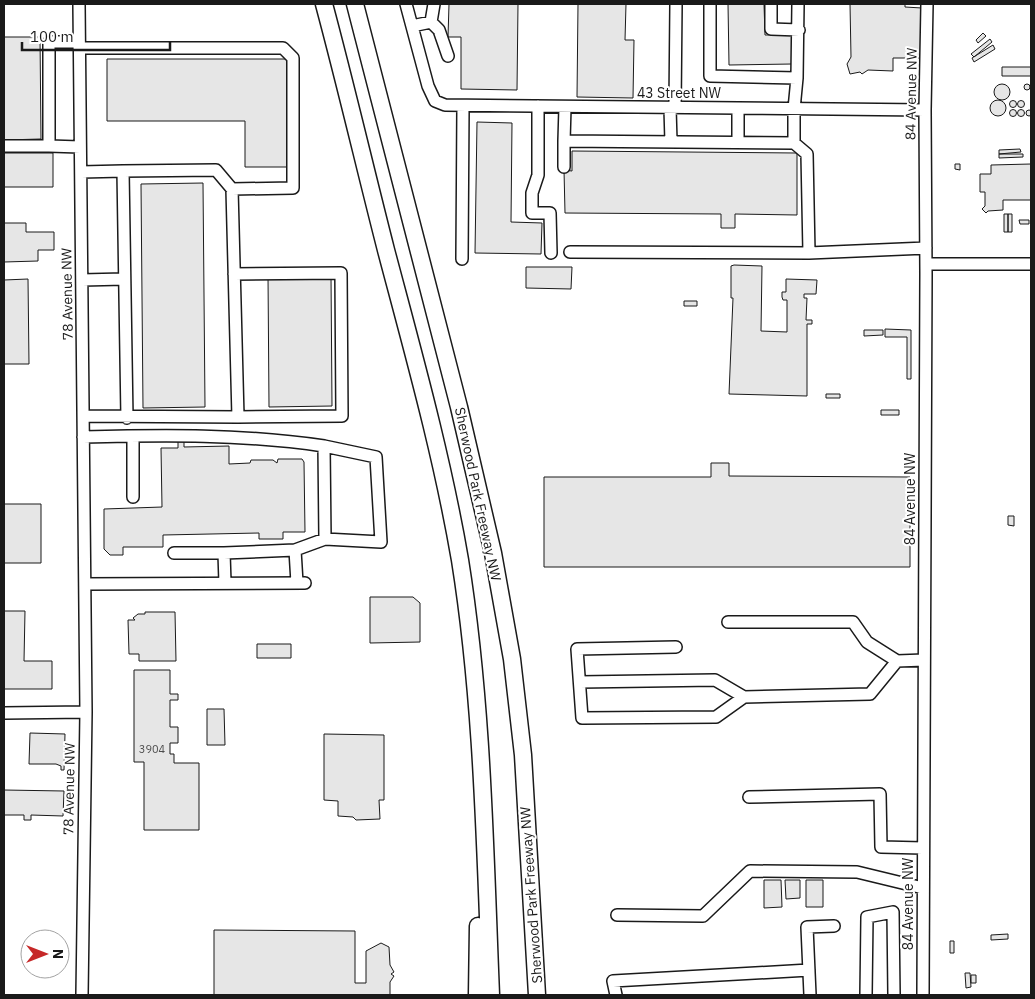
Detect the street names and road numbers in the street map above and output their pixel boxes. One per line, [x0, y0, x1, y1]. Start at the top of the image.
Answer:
street label: 84 Avenue NW [901, 47, 921, 140]
street label: 43 Street NW [637, 84, 722, 102]
street label: 78 Avenue NW [57, 247, 77, 340]
street label: Sherwood Park Freeway NW [451, 406, 505, 583]
street label: 84 Avenue NW [901, 452, 919, 545]
street label: 78 Avenue NW [59, 742, 79, 835]
street label: Sherwood Park Freeway NW [516, 806, 546, 984]
street label: 84 Avenue NW [899, 857, 917, 950]

